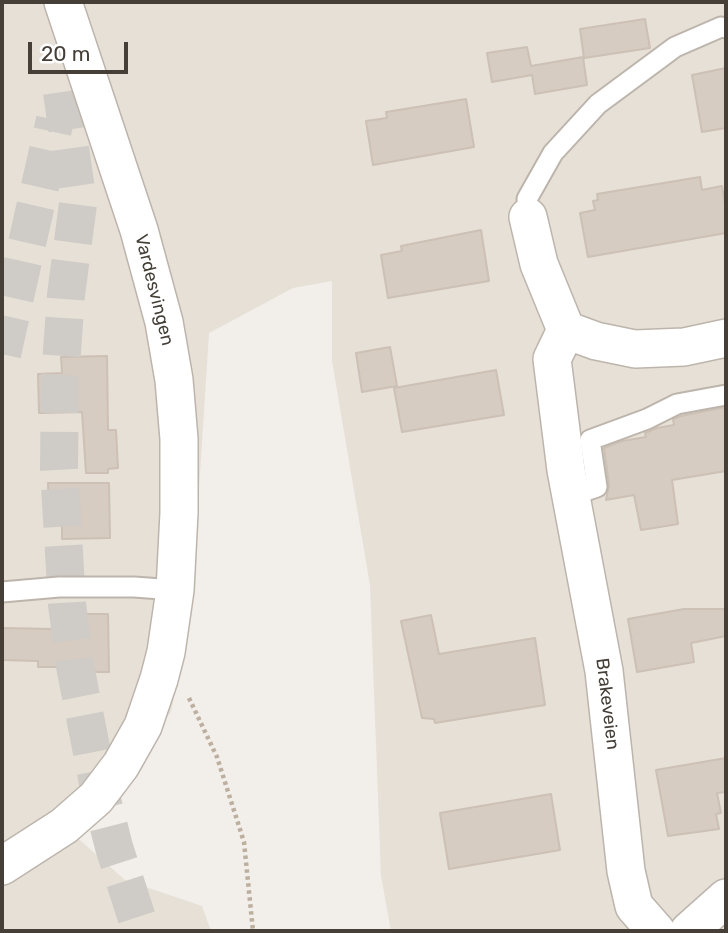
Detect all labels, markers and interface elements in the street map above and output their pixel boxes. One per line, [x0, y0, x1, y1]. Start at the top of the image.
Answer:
scale bar [32, 28, 131, 72]
text: 20 m [41, 41, 90, 66]
street label: Vardesvingen [130, 232, 178, 348]
street label: Brakeveien [591, 657, 623, 751]

